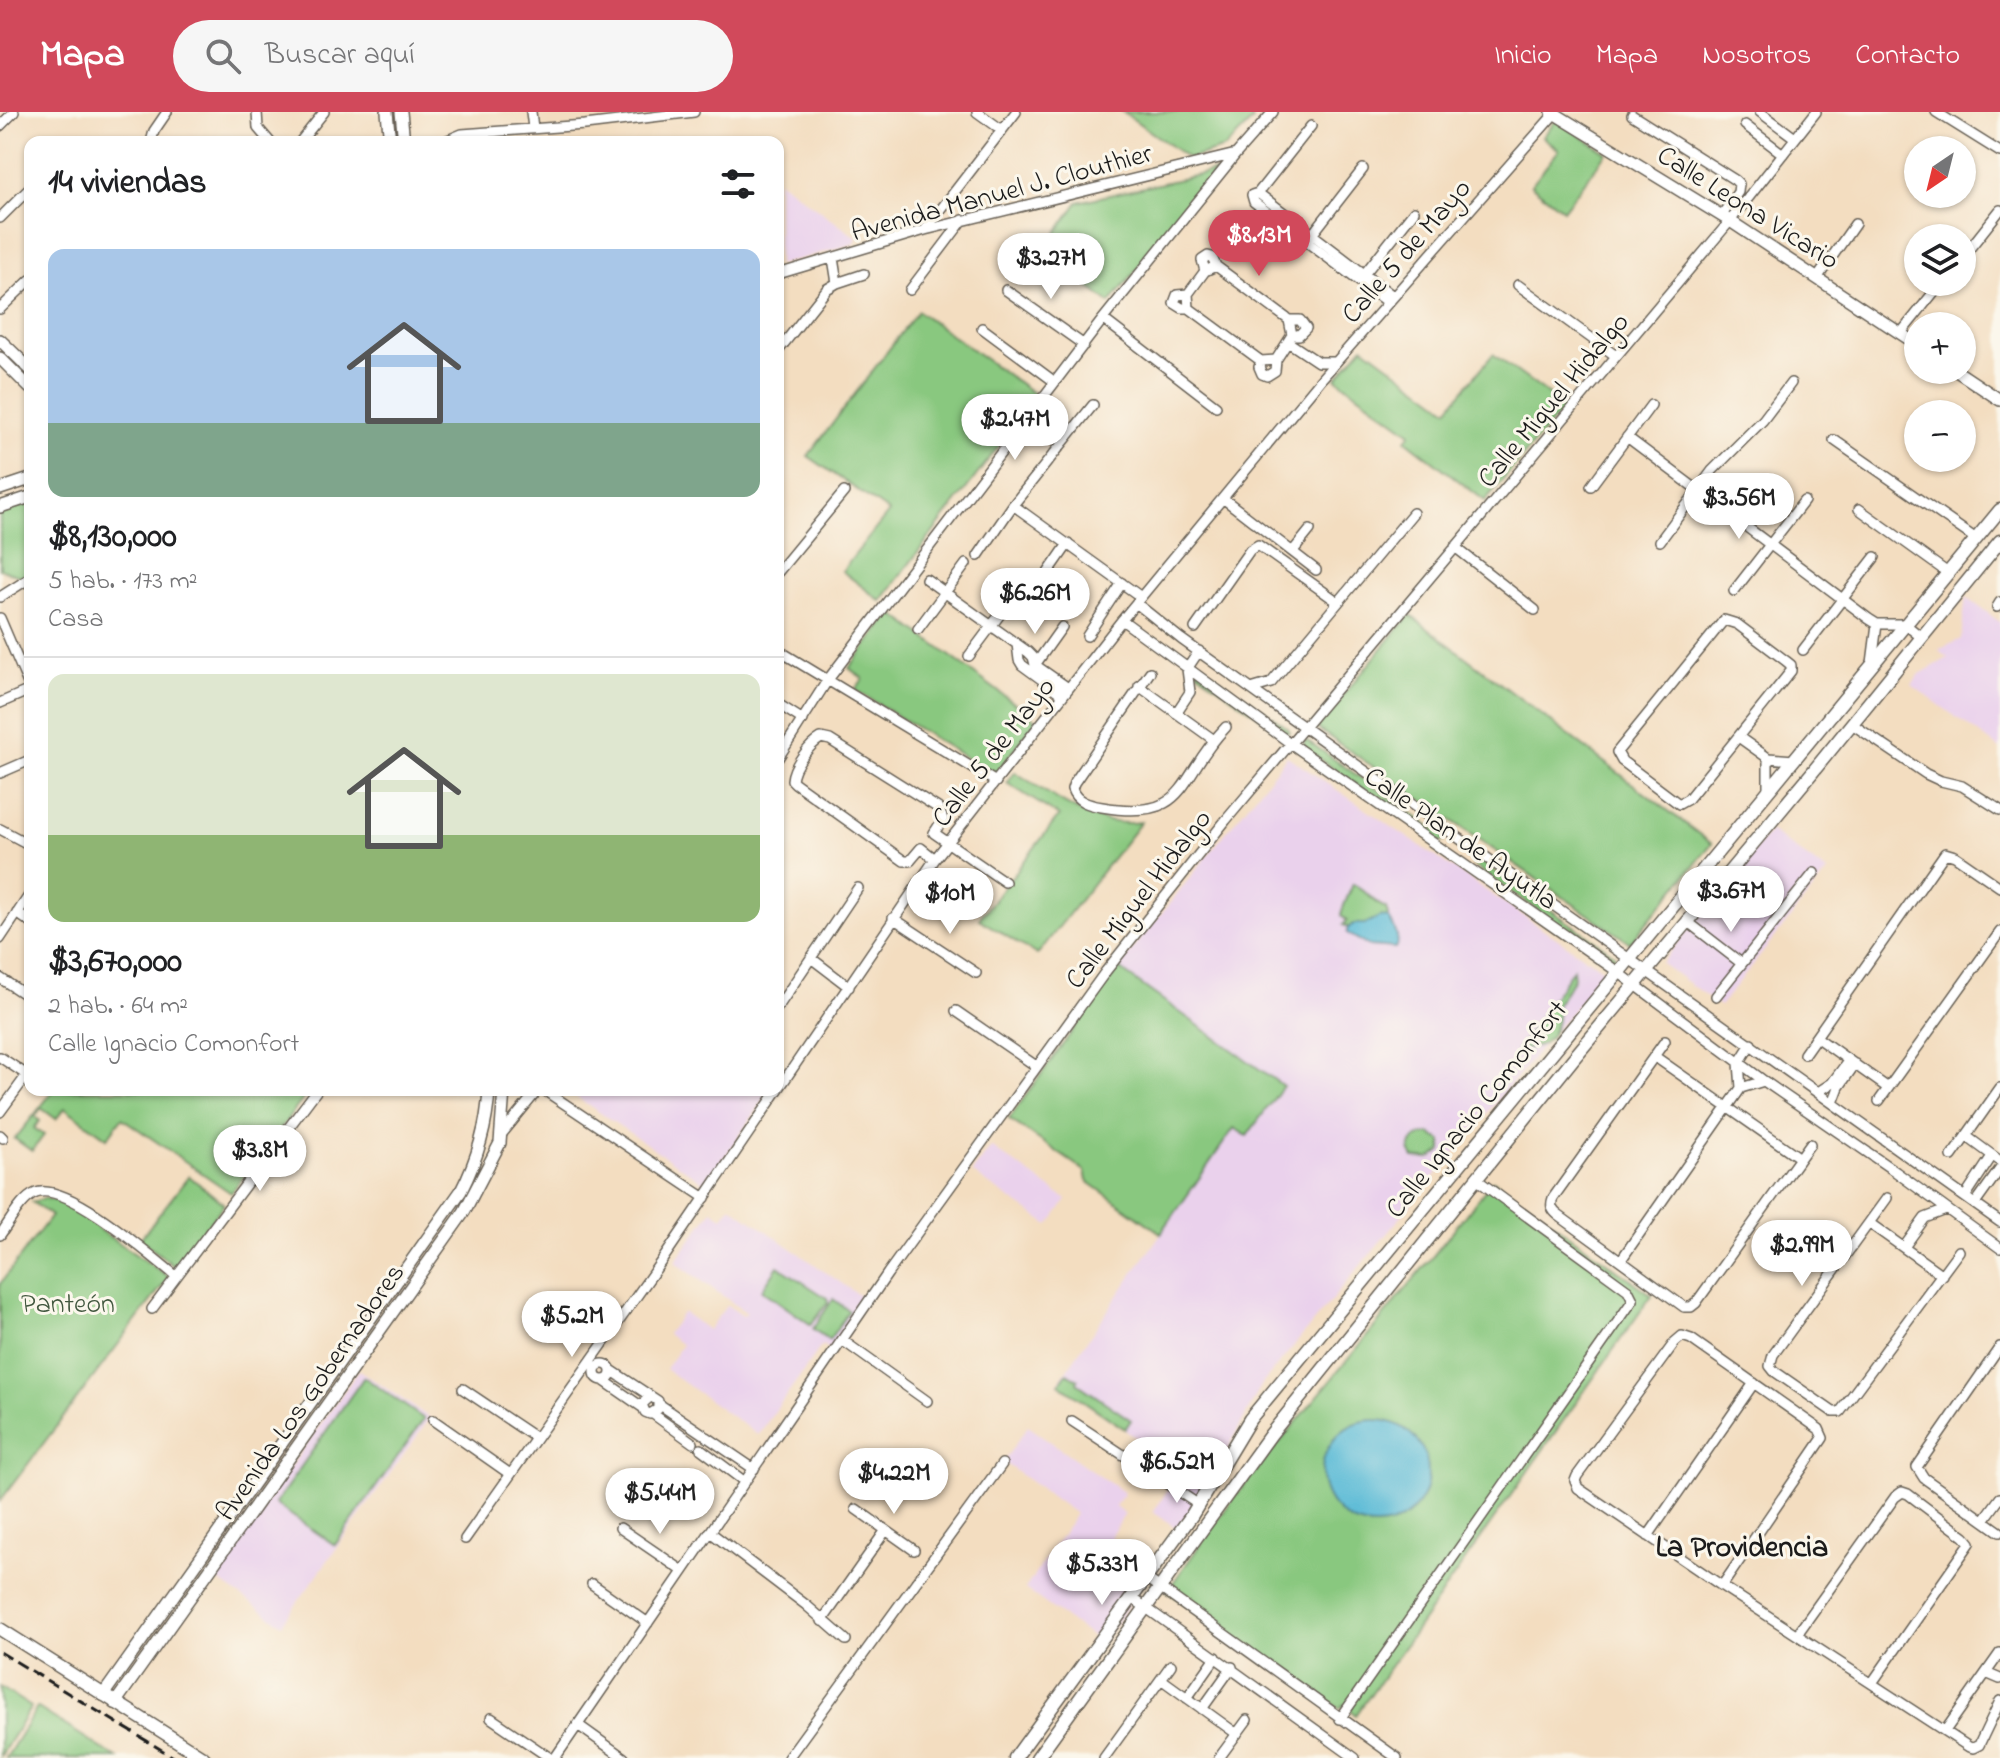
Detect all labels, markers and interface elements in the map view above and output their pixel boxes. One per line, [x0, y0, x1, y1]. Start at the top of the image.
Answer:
search box [173, 20, 733, 92]
text: Mapa [40, 28, 125, 84]
icon: search [201, 34, 245, 78]
text: Buscar aquí [265, 34, 415, 78]
text: Inicio [1494, 36, 1552, 77]
text: Mapa [1596, 36, 1658, 77]
text: Nosotros [1702, 36, 1811, 77]
text: Contacto [1855, 36, 1960, 77]
street label: Avenida Manuel J. Clouthier [847, 134, 1157, 254]
street label: Calle Leona Vicario [1648, 136, 1846, 282]
north arrow [1904, 136, 1976, 208]
map controls [1904, 136, 1976, 472]
text: 14 viviendas [48, 159, 207, 209]
icon: filters [716, 162, 760, 206]
street label: Calle 5 de Mayo [1333, 171, 1482, 334]
pin: $8.13M [1194, 210, 1324, 278]
text: $8.13M [1226, 217, 1292, 255]
button: layers [1904, 224, 1976, 296]
pin: $3.27M [986, 233, 1116, 301]
text: $3.27M [1015, 240, 1087, 278]
icon: home [332, 301, 476, 445]
street label: Calle Miguel Hidalgo [1469, 304, 1641, 498]
button: + [1904, 312, 1976, 384]
pin: $2.47M [950, 394, 1080, 462]
button: − [1904, 400, 1976, 472]
text: $2.47M [979, 401, 1051, 439]
pin: $3.56M [1674, 473, 1804, 541]
text: $3.56M [1702, 480, 1776, 518]
text: $8,130,000 [48, 513, 177, 563]
text: 5 hab. · 173 m² [48, 563, 197, 601]
pin: $6.26M [970, 568, 1100, 636]
text: $6.26M [999, 575, 1071, 613]
text: Casa [48, 601, 104, 639]
street label: Calle 5 de Mayo [923, 669, 1067, 837]
icon: home [332, 726, 476, 870]
street label: Calle Plan de Ayutla [1355, 758, 1565, 922]
street label: Calle Miguel Hidalgo [1056, 802, 1223, 999]
pin: $3.67M [1666, 866, 1796, 934]
pin: $10M [903, 868, 997, 936]
text: $3.67M [1696, 873, 1766, 911]
text: $10M [924, 875, 976, 913]
text: $3,670,000 [48, 938, 182, 988]
text: 2 hab. · 64 m² [48, 988, 188, 1026]
street label: Calle Ignacio Comonfort [1377, 992, 1579, 1228]
text: Calle Ignacio Comonfort [48, 1026, 299, 1064]
pin: $3.8M [204, 1125, 316, 1193]
text: $3.8M [231, 1132, 289, 1170]
pin: $2.99M [1737, 1220, 1867, 1288]
text: $2.99M [1769, 1227, 1835, 1265]
street label: Avenida Los Gobernadores [207, 1256, 417, 1530]
park label: Panteón [21, 1285, 115, 1326]
pin: $5.2M [516, 1291, 628, 1359]
text: $5.2M [540, 1298, 604, 1336]
pin: $6.52M [1112, 1437, 1242, 1505]
text: $6.52M [1139, 1444, 1215, 1482]
pin: $4.22M [829, 1448, 959, 1516]
text: $4.22M [857, 1455, 931, 1493]
pin: $5.44M [595, 1468, 725, 1536]
text: $5.44M [623, 1475, 697, 1513]
district label: La Providencia [1656, 1527, 1828, 1571]
pin: $5.33M [1037, 1539, 1167, 1607]
text: $5.33M [1065, 1546, 1139, 1584]

